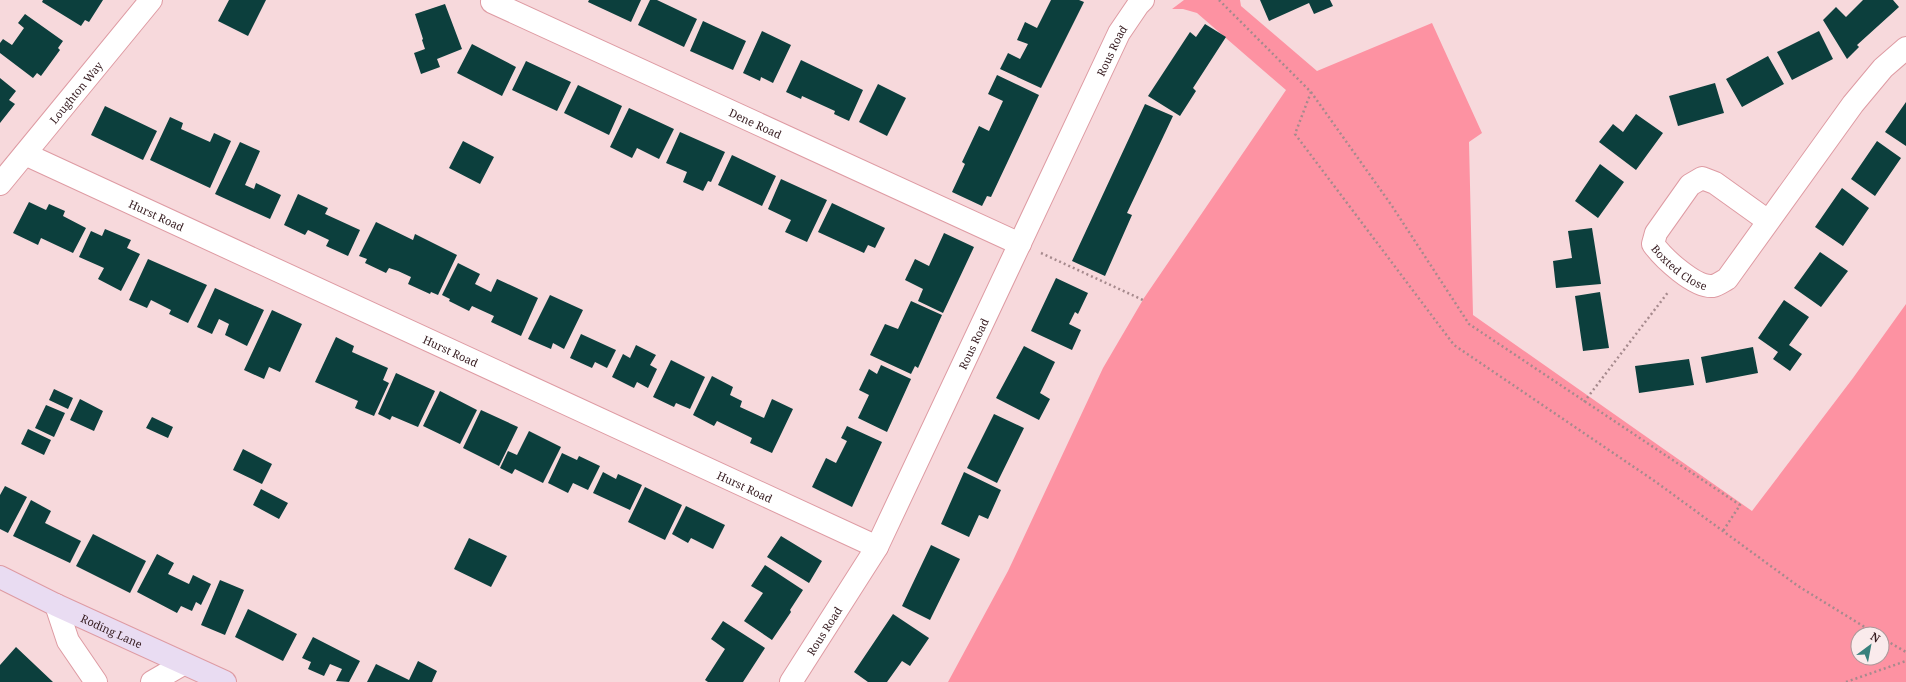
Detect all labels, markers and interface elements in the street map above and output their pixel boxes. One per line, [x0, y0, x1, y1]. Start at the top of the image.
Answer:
street label: Rous Road [1092, 22, 1130, 78]
street label: Loughton Way [45, 57, 106, 126]
street label: Dene Road [727, 104, 785, 141]
street label: Hurst Road [127, 196, 187, 234]
street label: Boxted Close [1649, 241, 1709, 293]
street label: Rous Road [954, 315, 991, 372]
street label: Hurst Road [421, 331, 481, 370]
street label: Hurst Road [715, 467, 775, 505]
street label: Rous Road [803, 603, 845, 658]
street label: Roding Lane [79, 610, 145, 651]
north arrow [1850, 626, 1890, 666]
text: N [1868, 628, 1883, 646]

